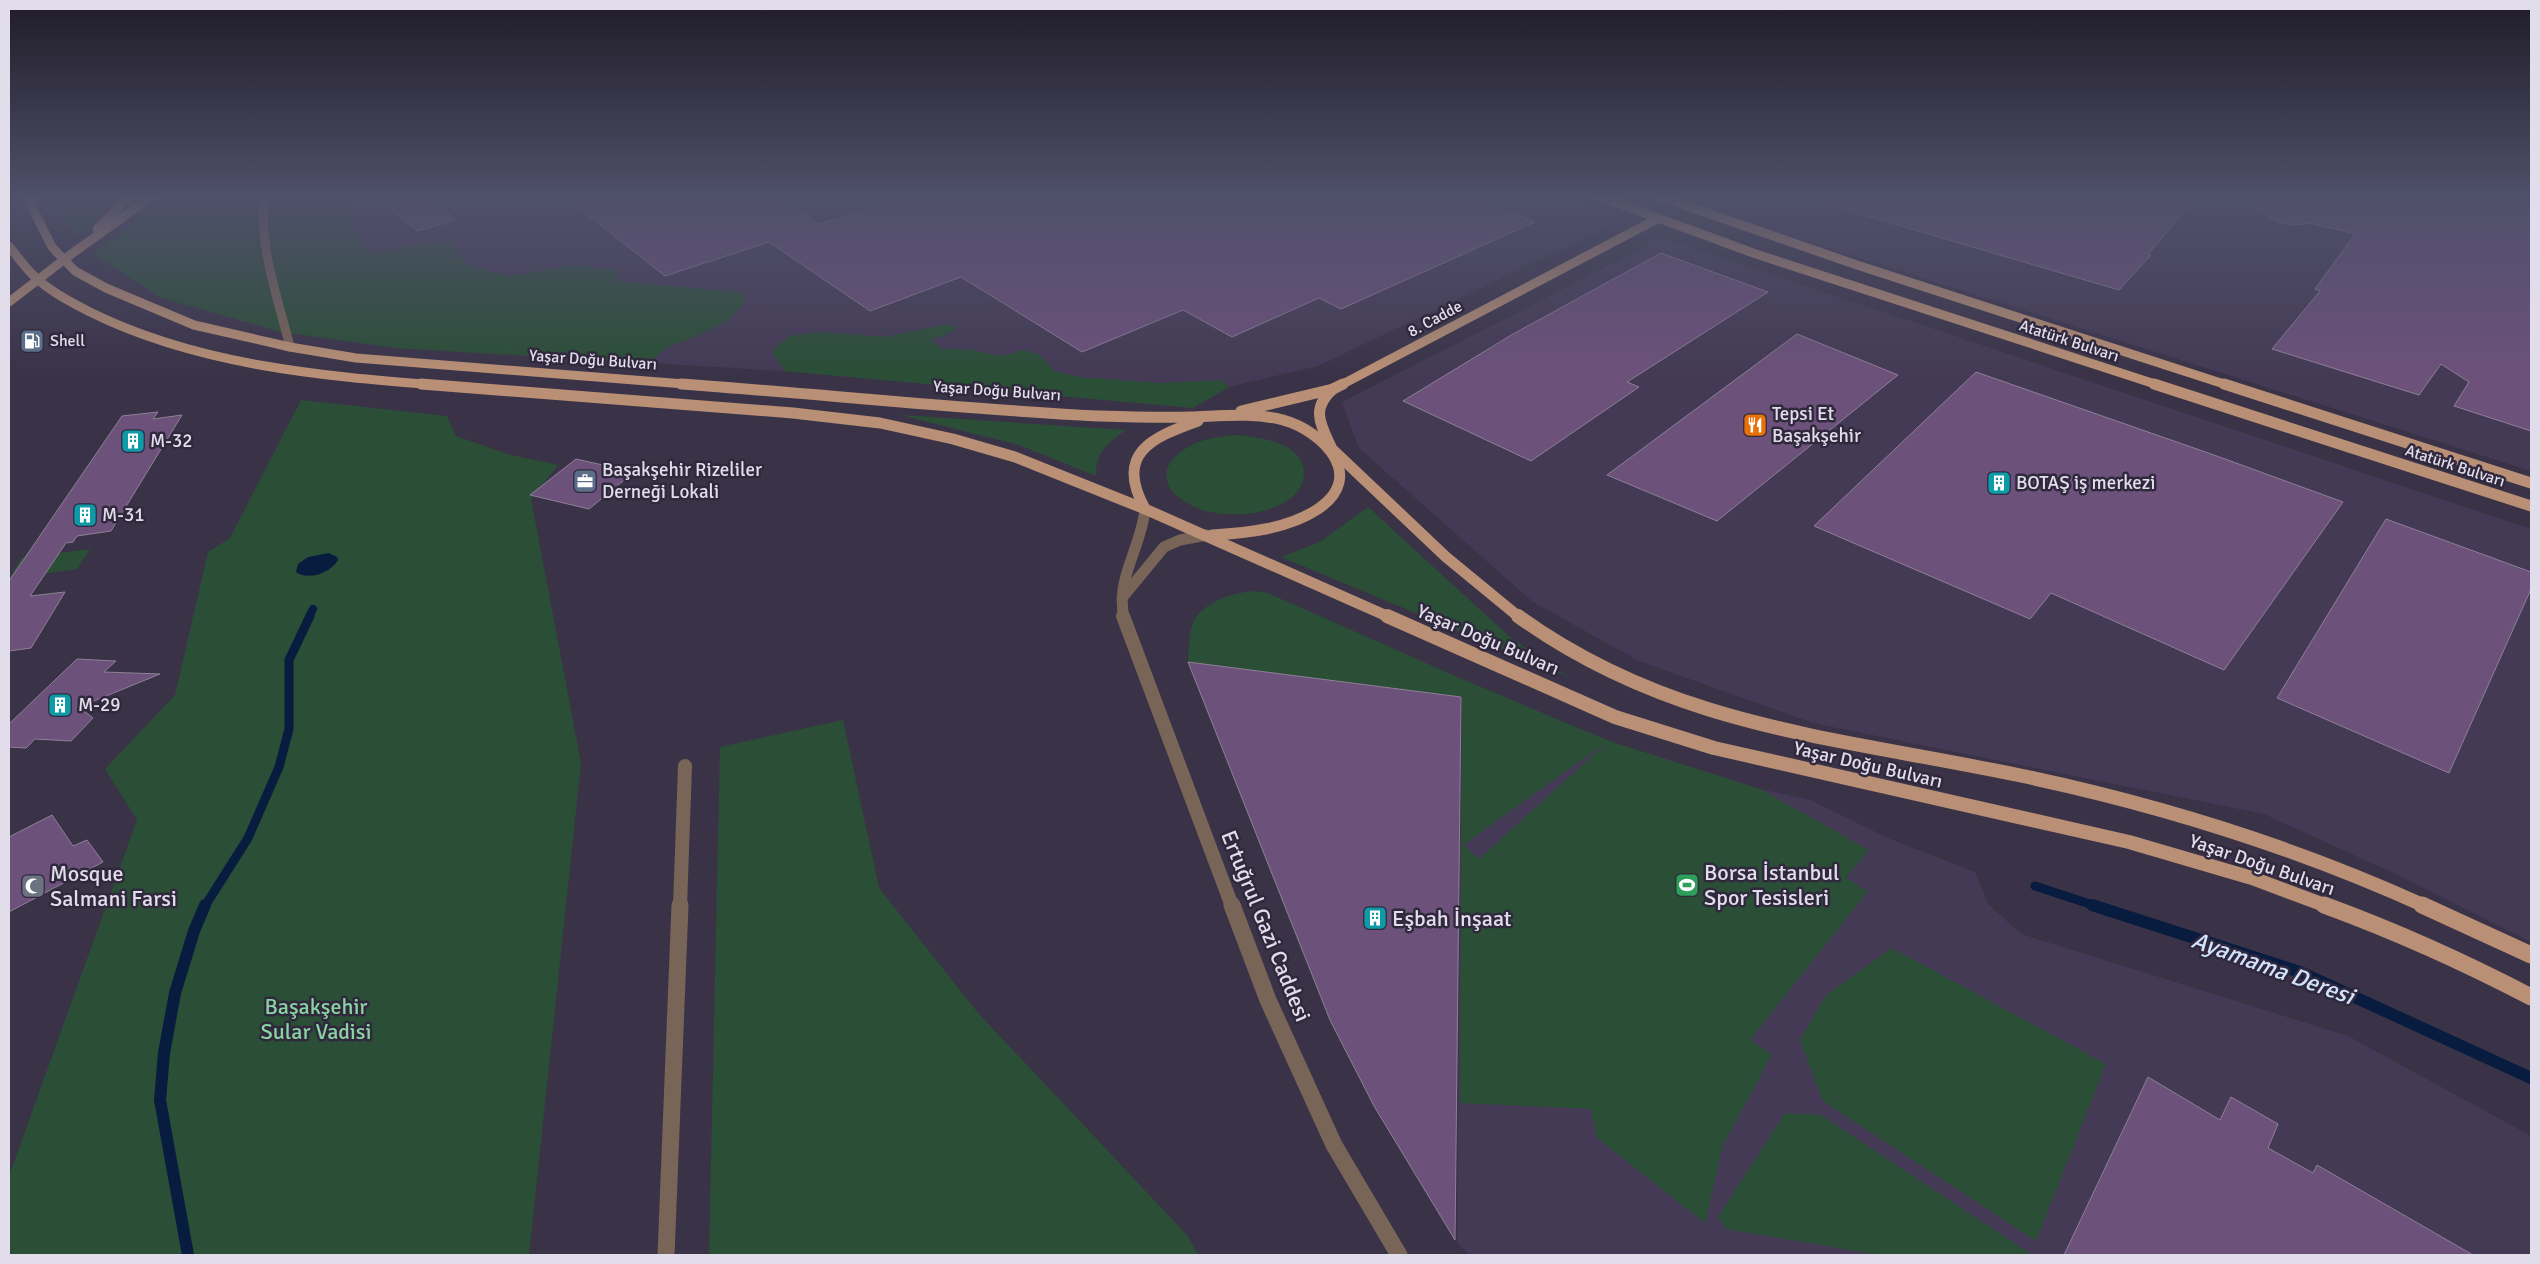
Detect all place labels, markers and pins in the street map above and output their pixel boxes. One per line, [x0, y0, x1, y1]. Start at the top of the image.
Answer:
fuel station icon: Shell [19, 328, 45, 354]
place label: Shell [50, 331, 85, 351]
place label: Tepsi Et Başakşehir [1772, 402, 1861, 448]
restaurant icon: Tepsi Et Başakşehir [1742, 412, 1768, 438]
building icon: M-32 [120, 428, 146, 454]
place label: M-32 [150, 429, 193, 453]
place label: Başakşehir Rizeliler Derneği Lokali [602, 458, 762, 504]
office icon: Başakşehir Rizeliler Derneği Lokali [572, 468, 598, 494]
building icon: BOTAŞ iş merkezi [1986, 470, 2012, 496]
place label: BOTAŞ iş merkezi [2016, 471, 2155, 495]
building icon: M-31 [72, 502, 98, 528]
place label: M-31 [102, 503, 145, 527]
building icon: M-29 [47, 692, 73, 718]
place label: M-29 [78, 693, 121, 717]
place label: Borsa İstanbul Spor Tesisleri [1704, 859, 1840, 911]
place label: Mosque Salmani Farsi [50, 860, 177, 912]
sports icon: Borsa İstanbul Spor Tesisleri [1674, 872, 1700, 898]
mosque icon: Mosque Salmani Farsi [20, 873, 46, 899]
building icon: Eşbah İnşaat [1362, 905, 1388, 931]
place label: Eşbah İnşaat [1392, 905, 1512, 932]

